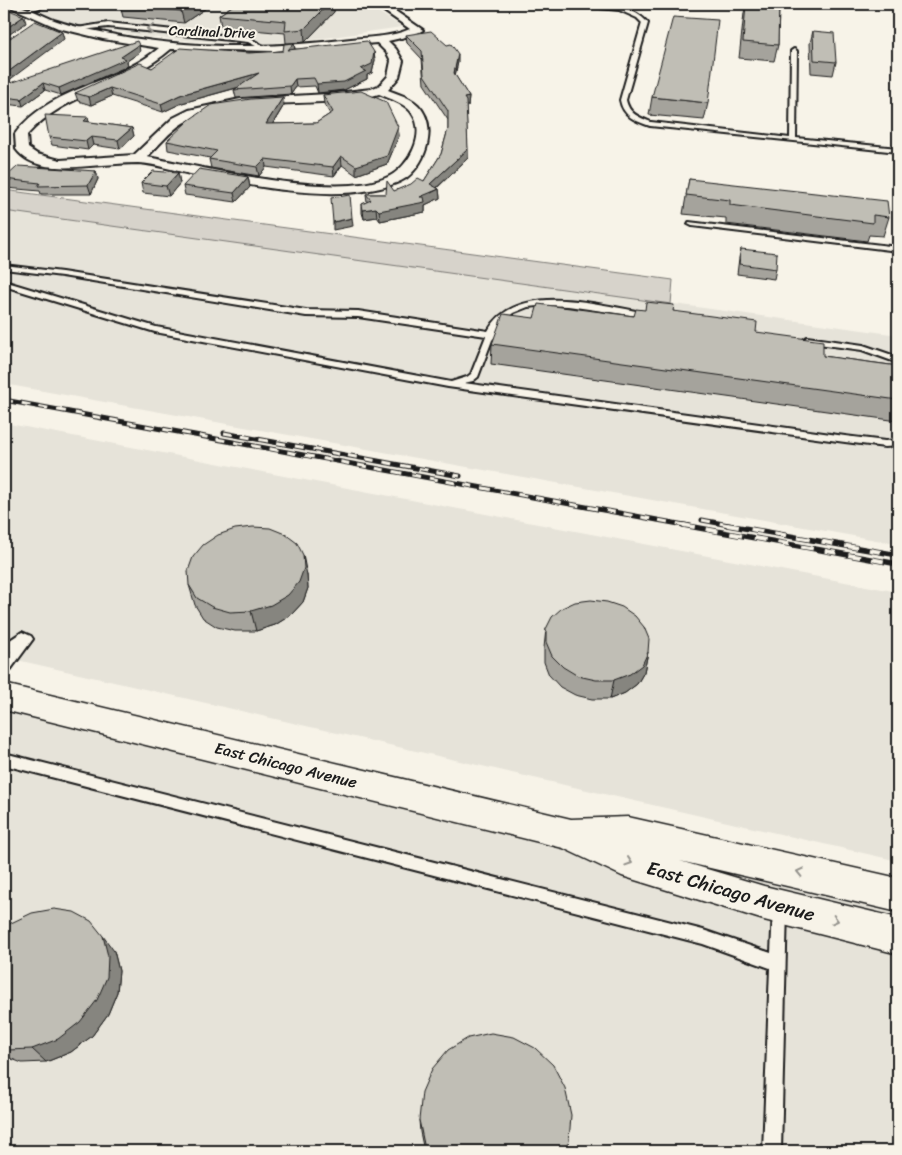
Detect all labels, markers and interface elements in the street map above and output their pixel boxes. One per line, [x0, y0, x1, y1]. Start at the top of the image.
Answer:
street label: Cardinal Drive [168, 18, 256, 46]
one-way arrow [145, 24, 153, 35]
street label: East Chicago Avenue [212, 733, 360, 797]
street label: East Chicago Avenue [643, 851, 819, 931]
one-way arrow [624, 856, 632, 866]
one-way arrow [795, 867, 804, 878]
one-way arrow [831, 915, 839, 925]

